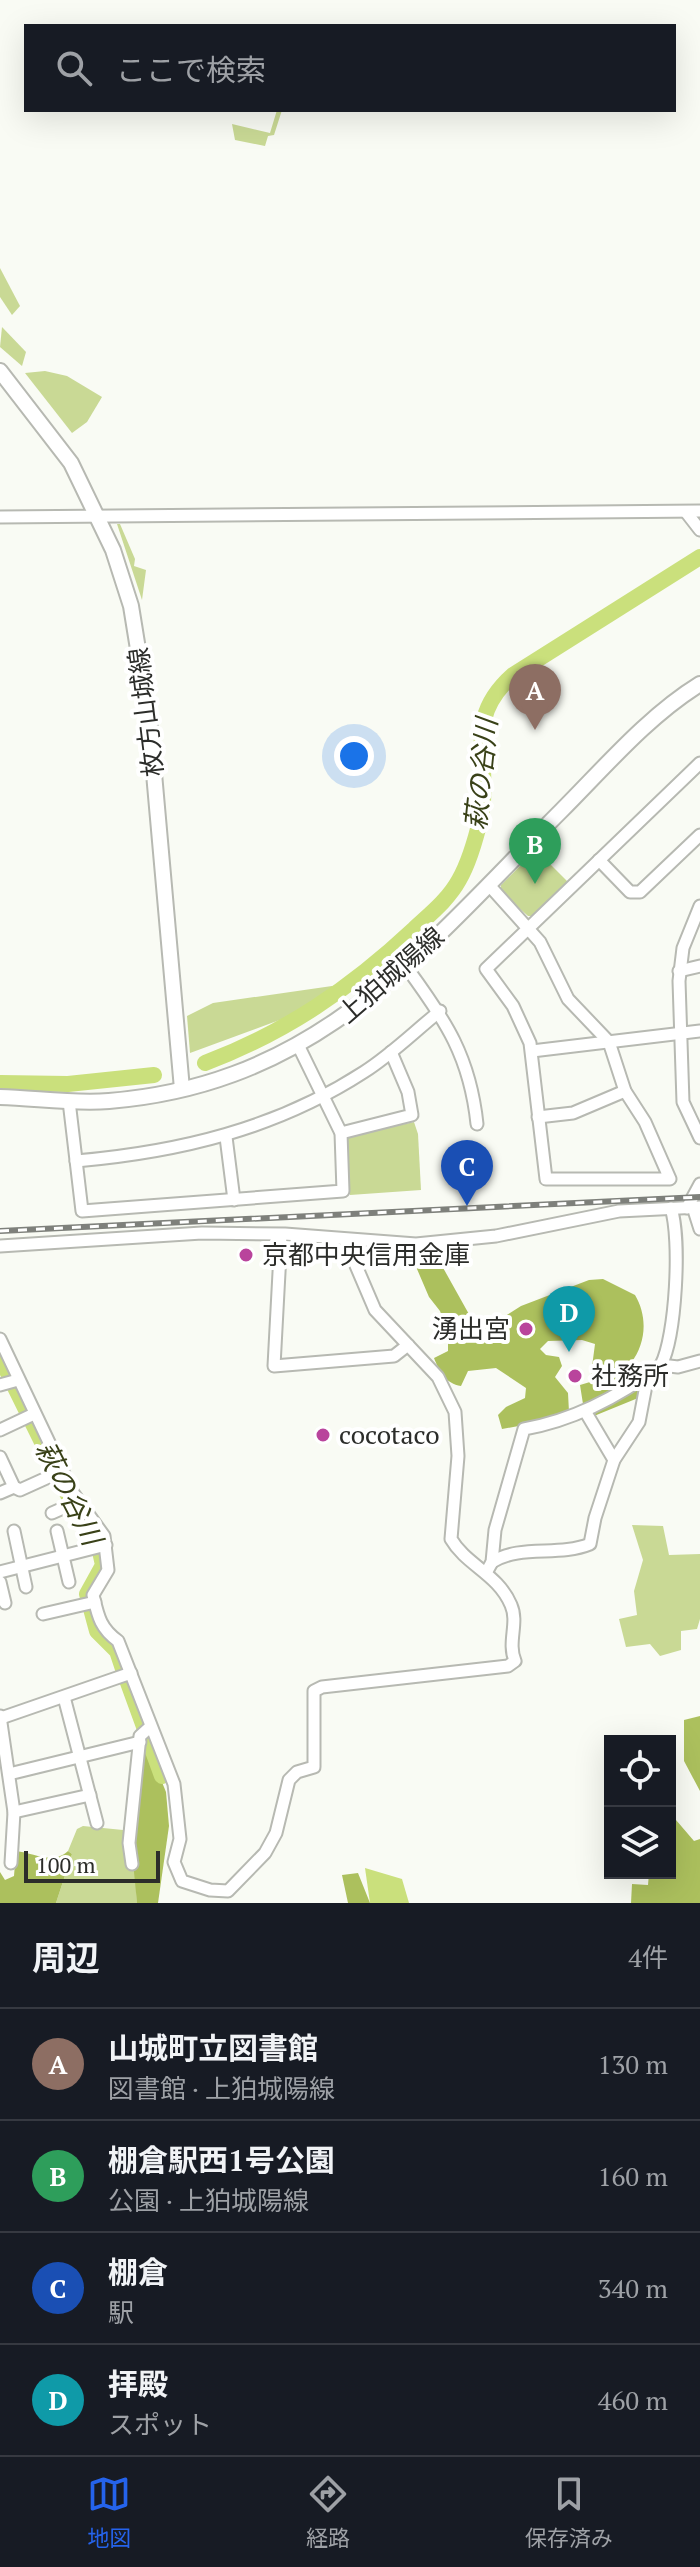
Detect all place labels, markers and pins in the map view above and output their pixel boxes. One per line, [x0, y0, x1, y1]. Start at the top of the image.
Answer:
pin: A [509, 664, 561, 730]
pin: B [509, 818, 561, 884]
pin: C [441, 1140, 493, 1206]
place label: 京都中央信用金庫 [262, 1237, 470, 1271]
marker: 京都中央信用金庫 [237, 1246, 255, 1264]
pin: D [543, 1286, 595, 1352]
place label: 湧出宮 [432, 1311, 510, 1345]
marker: 湧出宮 [517, 1320, 535, 1338]
place label: 社務所 [591, 1358, 669, 1392]
marker: 社務所 [566, 1367, 584, 1385]
place label: cocotaco [339, 1417, 440, 1451]
marker: cocotaco [314, 1426, 332, 1444]

